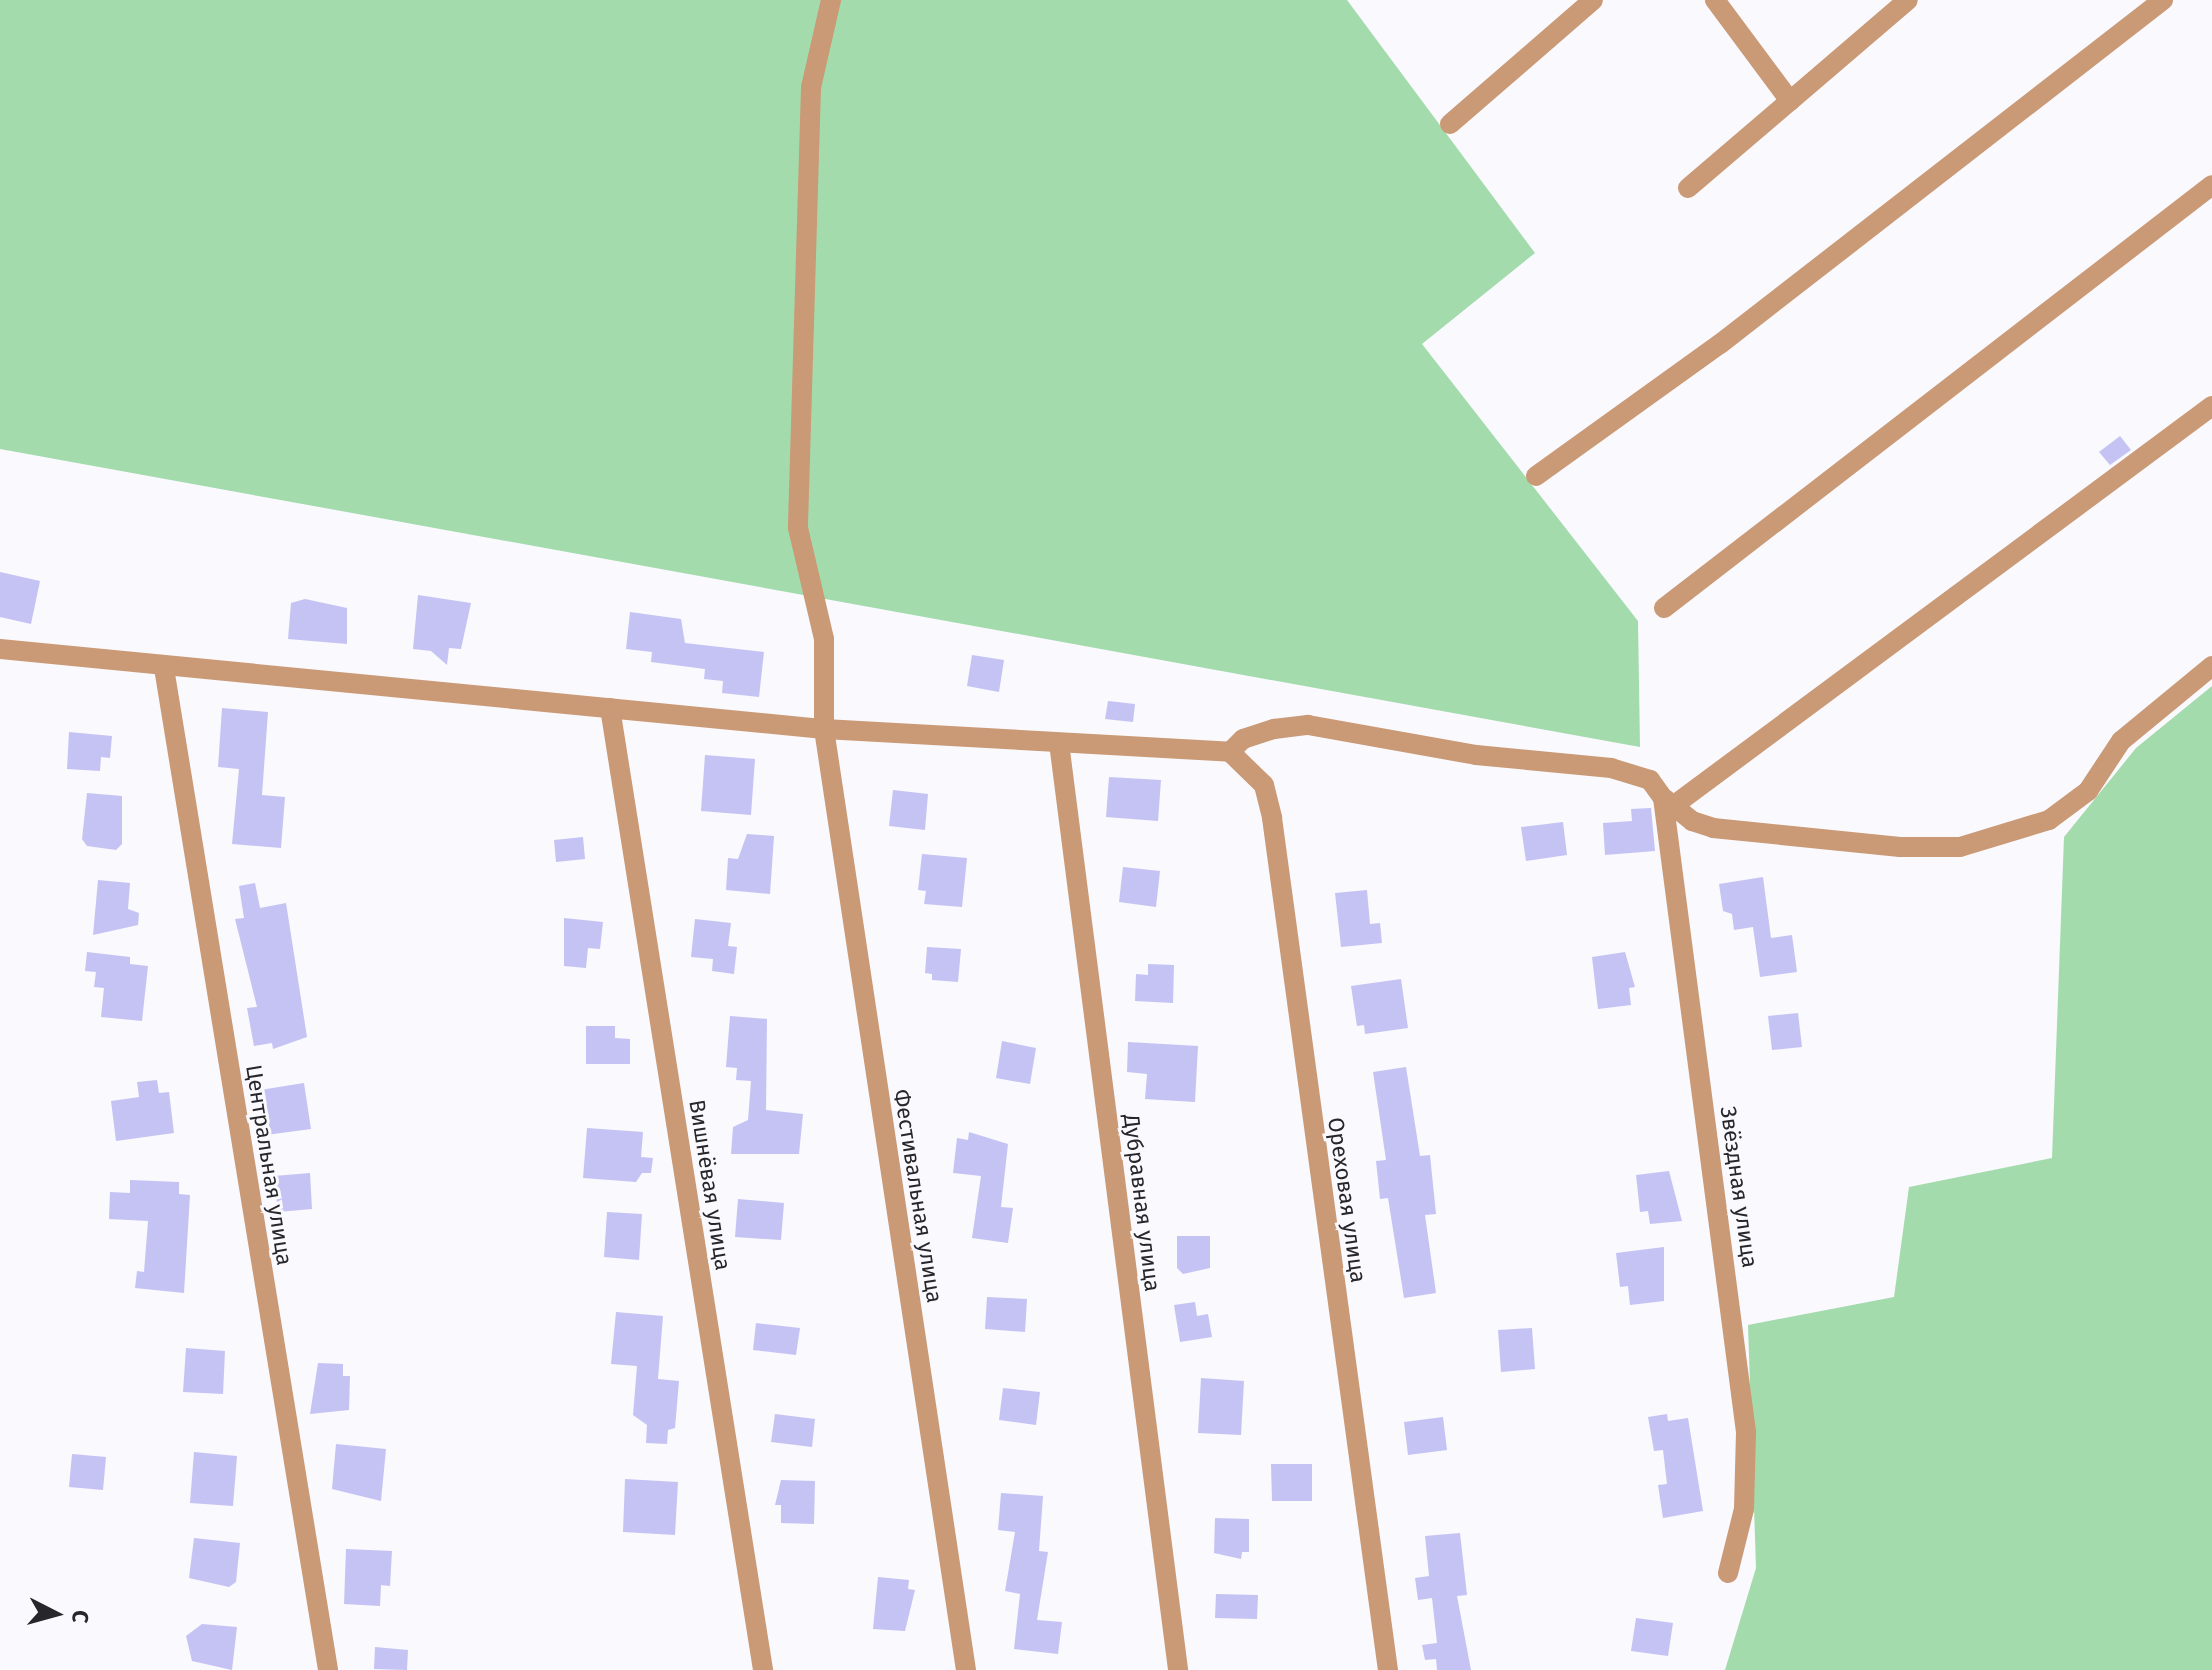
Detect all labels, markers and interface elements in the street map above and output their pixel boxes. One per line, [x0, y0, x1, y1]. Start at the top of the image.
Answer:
street label: Центральная улица [240, 1063, 298, 1267]
street label: Фестивальная улица [888, 1087, 948, 1305]
street label: Вишнёвая улица [683, 1098, 737, 1272]
street label: Звёздная улица [1715, 1105, 1763, 1269]
street label: Дубравная улица [1118, 1113, 1166, 1293]
street label: Ореховая улица [1322, 1116, 1372, 1284]
north arrow [16, 1574, 96, 1654]
text: С [66, 1609, 94, 1624]

